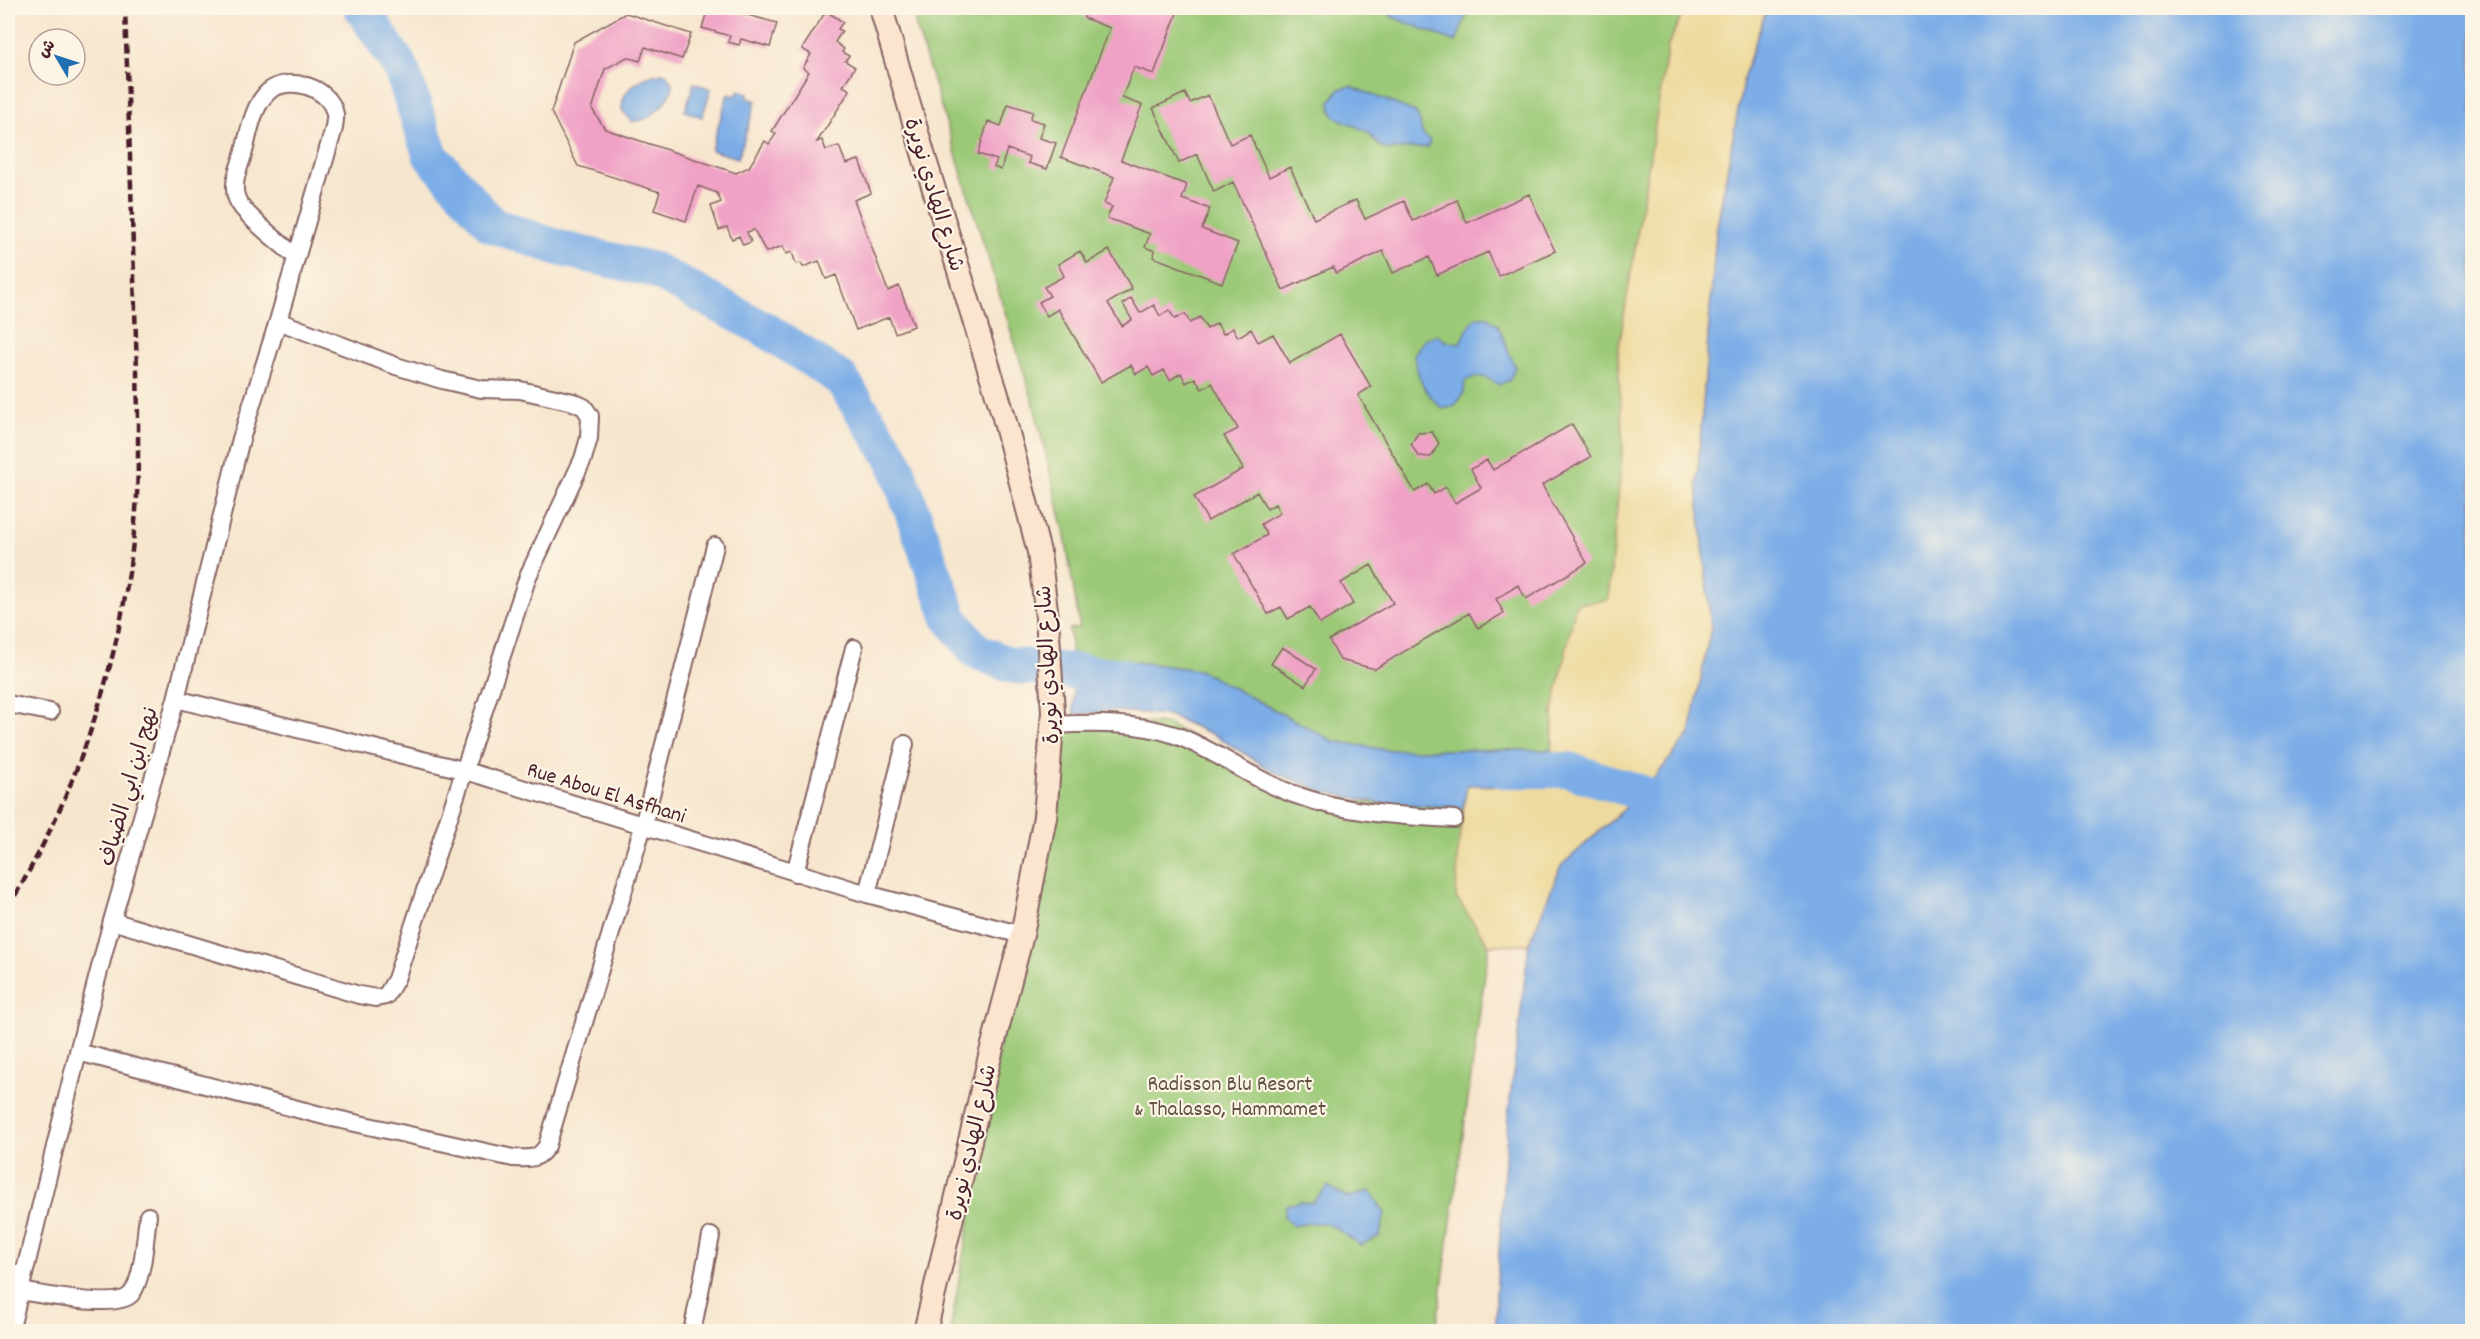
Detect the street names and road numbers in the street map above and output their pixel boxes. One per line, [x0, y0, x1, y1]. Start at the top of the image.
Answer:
street label: شارع الهادي نويرة [895, 114, 971, 276]
street label: شارع الهادي نويرة [1030, 584, 1069, 745]
street label: نهج ابن ابي الضياف [93, 704, 169, 871]
street label: Rue Abou El Asfhani [523, 755, 689, 833]
street label: شارع الهادي نويرة [940, 1062, 1006, 1224]

